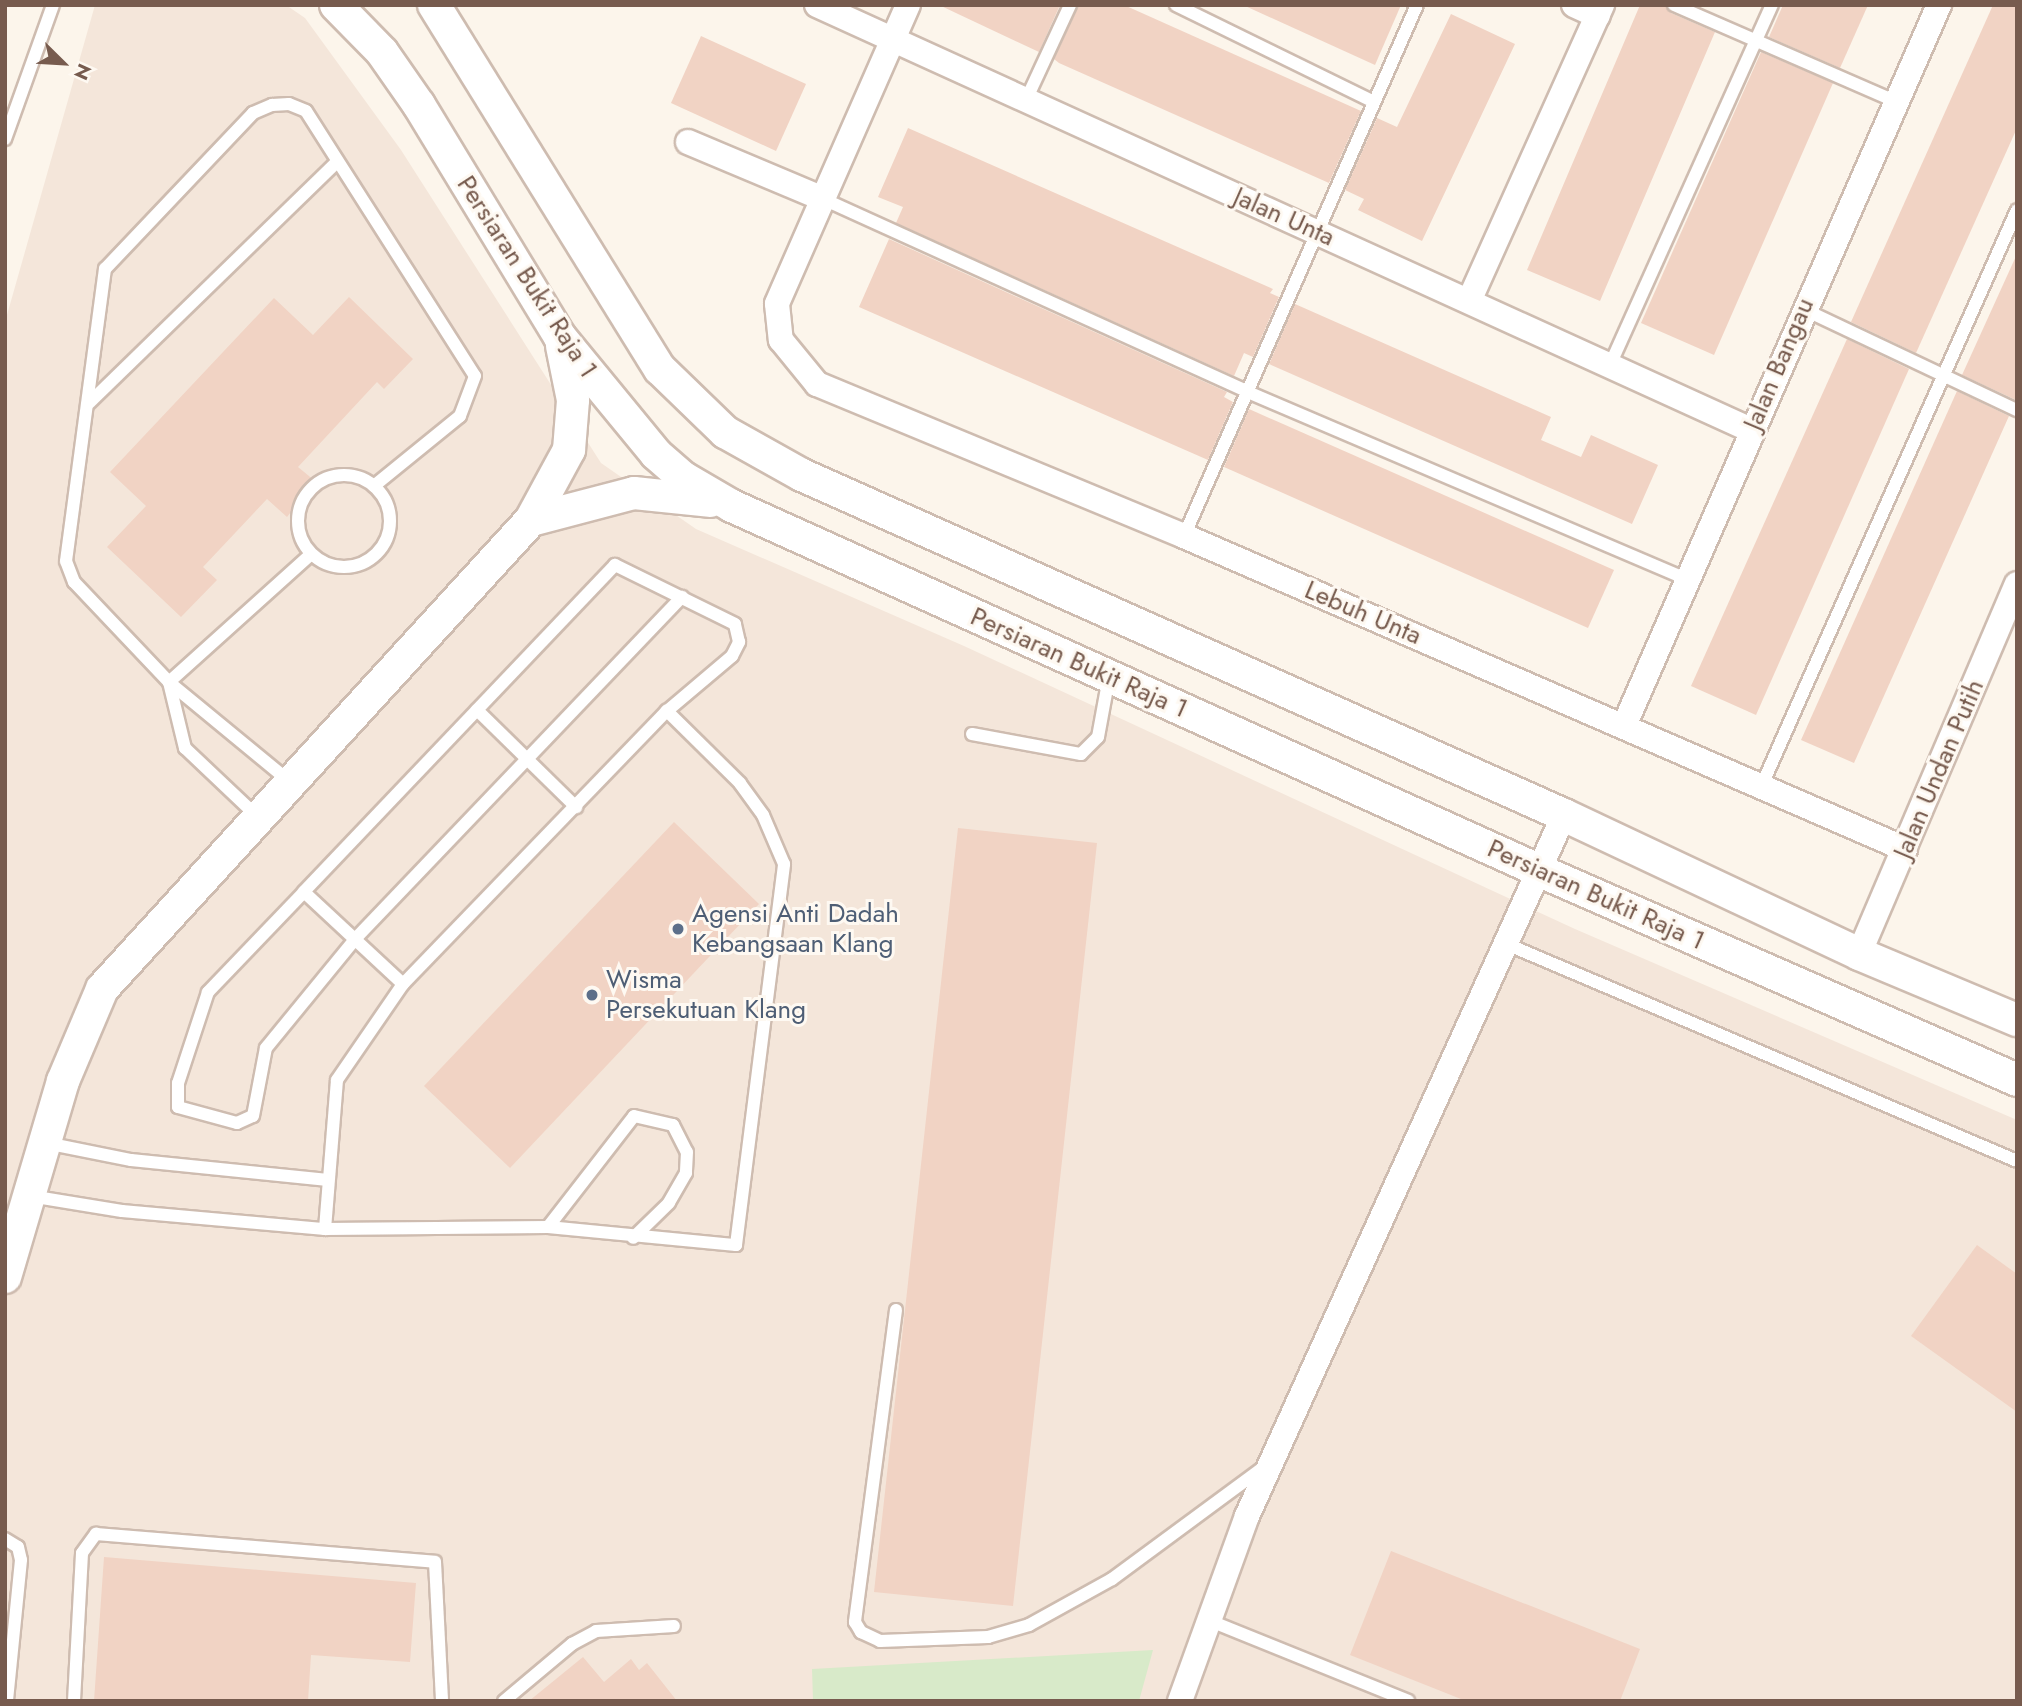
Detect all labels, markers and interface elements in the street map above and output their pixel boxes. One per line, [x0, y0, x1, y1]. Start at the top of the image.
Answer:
north arrow [28, 28, 98, 98]
text: N [67, 59, 98, 84]
street label: Persiaran Bukit Raja 1 [450, 170, 604, 384]
street label: Jalan Unta [1229, 181, 1339, 253]
street label: Jalan Bangau [1737, 293, 1821, 435]
street label: Lebuh Unta [1300, 574, 1426, 652]
street label: Persiaran Bukit Raja 1 [966, 601, 1192, 725]
street label: Jalan Undan Putih [1887, 675, 1991, 863]
street label: Persiaran Bukit Raja 1 [1483, 833, 1709, 957]
place label: Agensi Anti Dadah Kebangsaan Klang [692, 898, 899, 960]
marker: Agensi Anti Dadah Kebangsaan Klang [670, 921, 686, 937]
place label: Wisma Persekutuan Klang [606, 964, 806, 1026]
marker: Wisma Persekutuan Klang [584, 987, 600, 1003]

